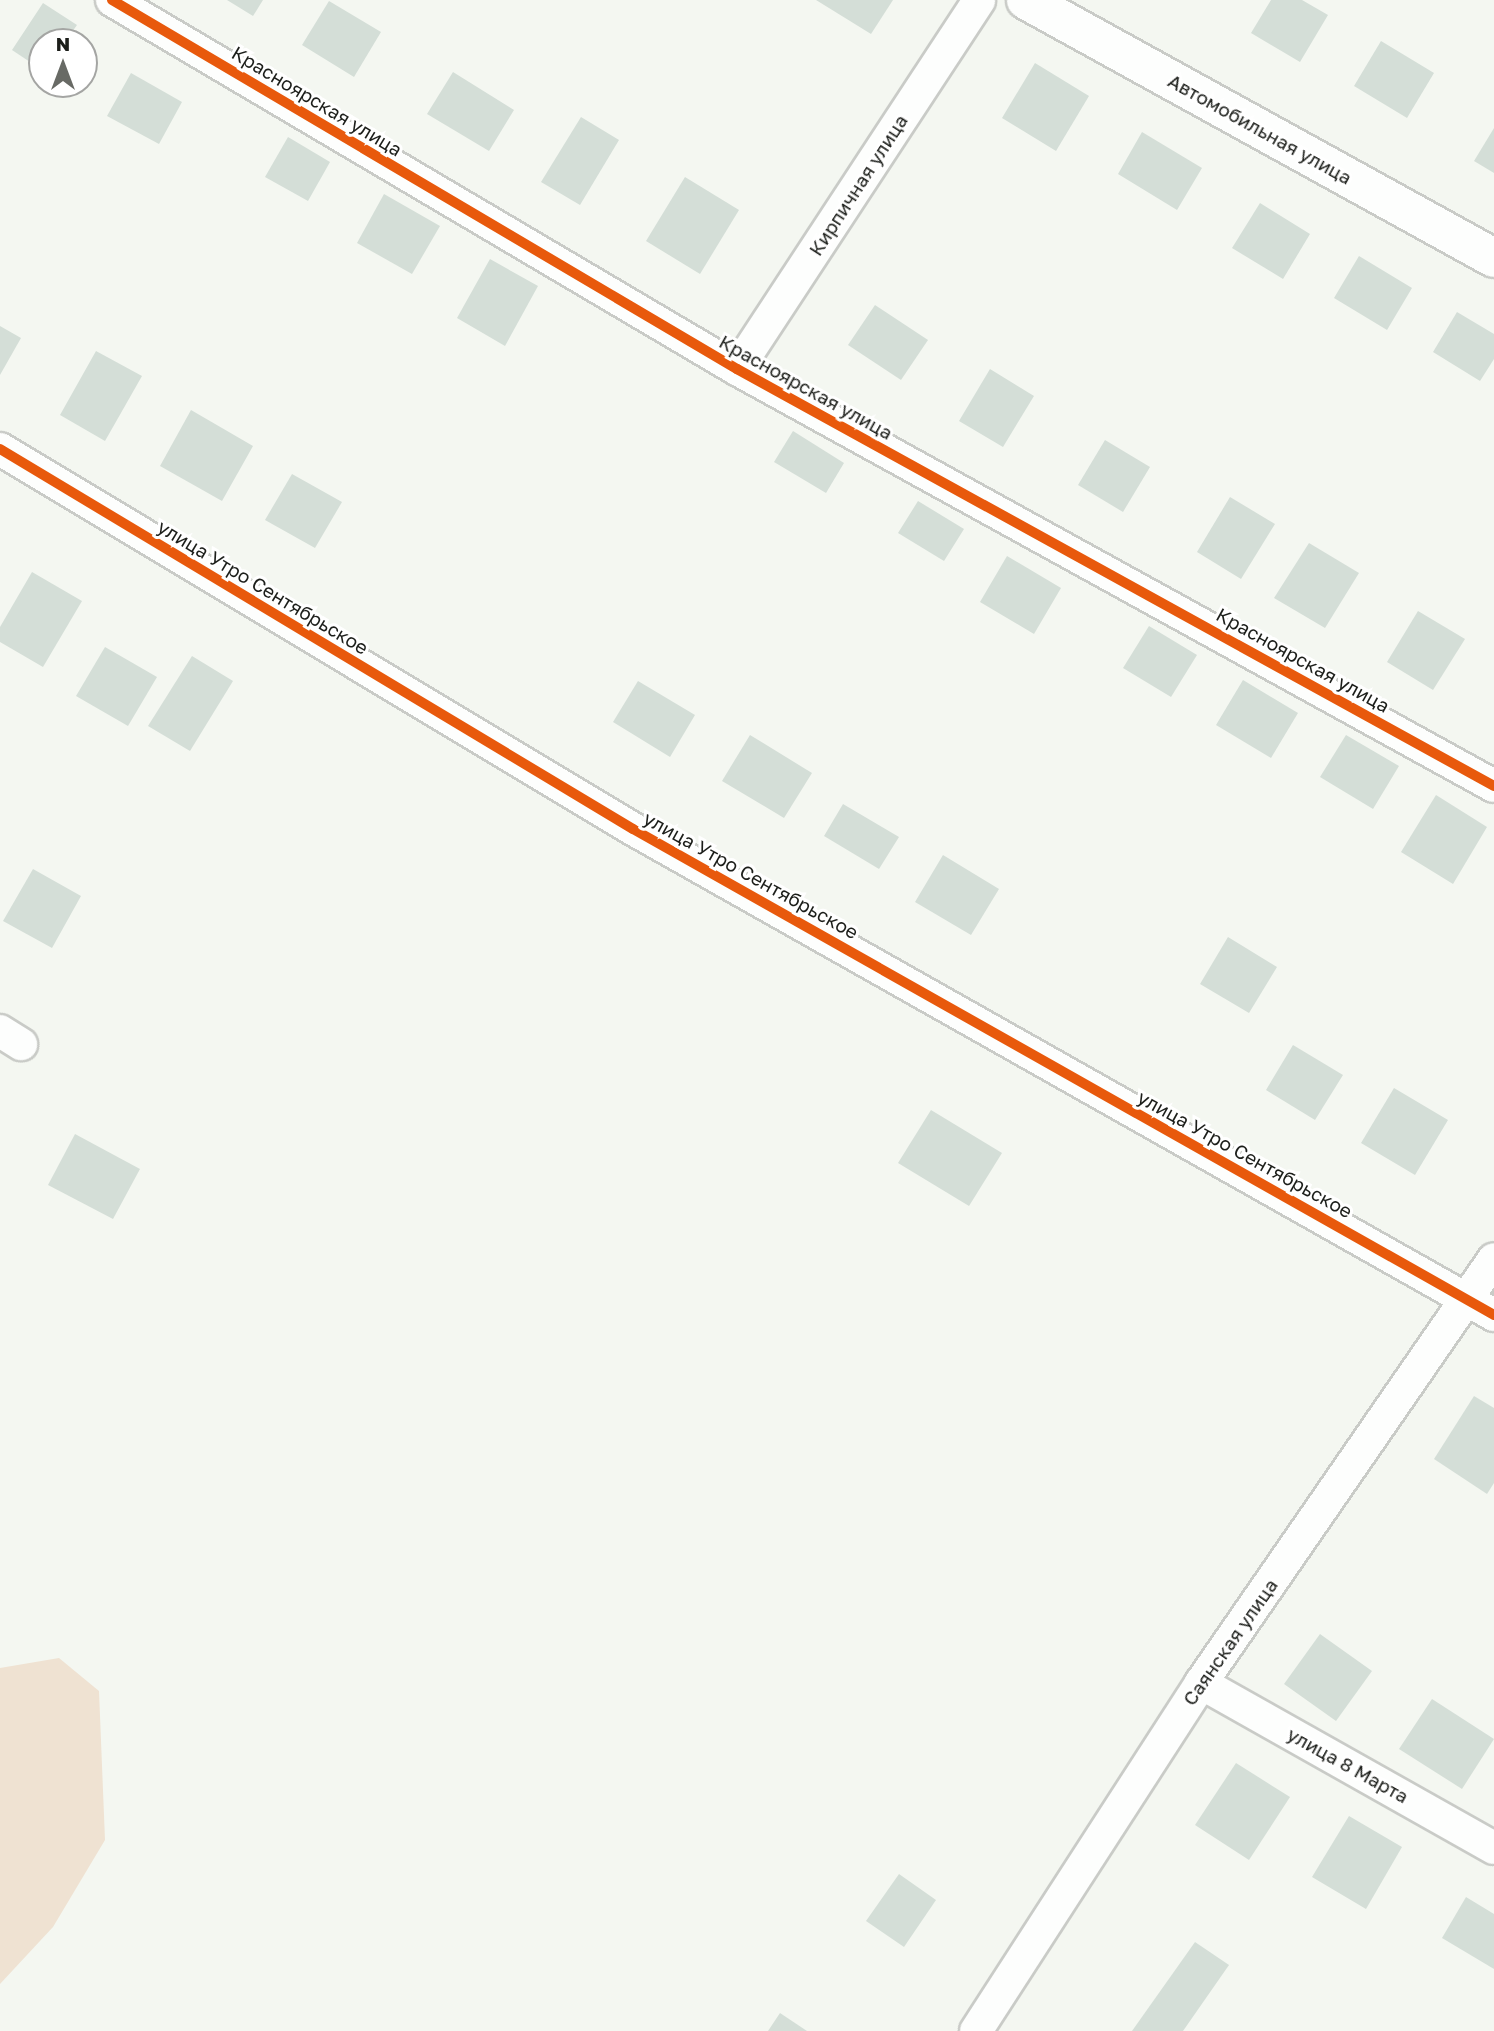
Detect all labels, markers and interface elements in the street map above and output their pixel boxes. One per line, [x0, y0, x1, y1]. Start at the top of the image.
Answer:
north arrow [28, 28, 98, 98]
text: N [56, 32, 70, 55]
street label: Красноярская улица [228, 41, 406, 161]
street label: Автомобильная улица [1164, 69, 1356, 189]
street label: Кирпичная улица [804, 110, 912, 260]
street label: Красноярская улица [715, 330, 897, 444]
street label: улица Утро Сентябрьское [153, 515, 373, 659]
street label: Красноярская улица [1212, 603, 1394, 717]
street label: улица Утро Сентябрьское [640, 806, 862, 944]
street label: улица Утро Сентябрьское [1134, 1085, 1356, 1223]
street label: Саянская улица [1178, 1574, 1282, 1710]
street label: улица 8 Марта [1283, 1722, 1413, 1808]

